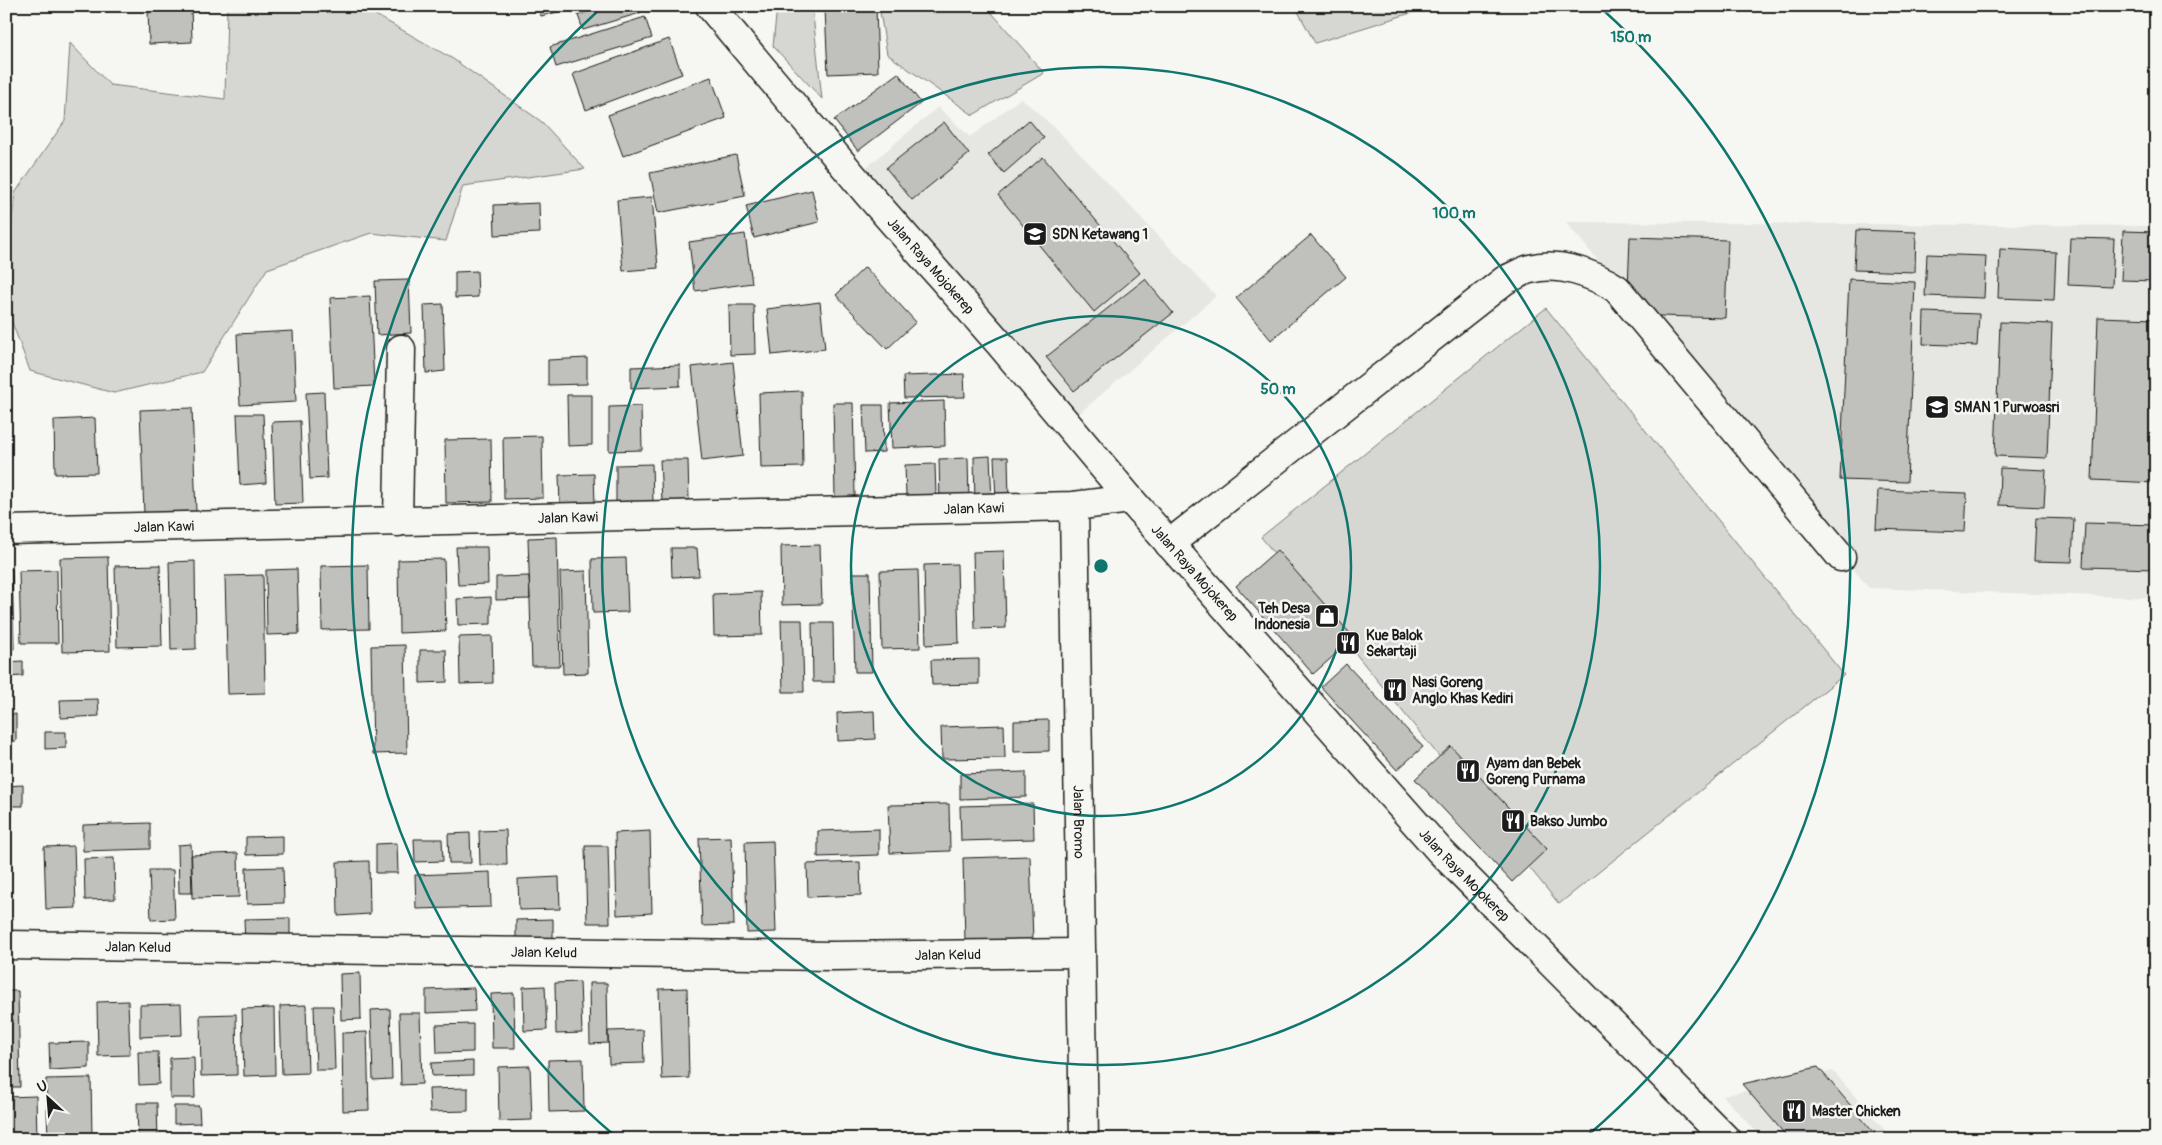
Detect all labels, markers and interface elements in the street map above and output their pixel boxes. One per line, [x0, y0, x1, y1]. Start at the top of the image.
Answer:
text: 150 m [1611, 28, 1651, 47]
text: 100 m [1433, 204, 1475, 223]
street label: Jalan Raya Mojokerep [884, 214, 978, 318]
school or university icon: SDN Ketawang 1 [1022, 221, 1048, 247]
place label: SDN Ketawang 1 [1052, 226, 1148, 243]
text: 50 m [1261, 380, 1295, 399]
school or university icon: SMAN 1 Purwoasri [1924, 394, 1950, 420]
place label: SMAN 1 Purwoasri [1954, 399, 2060, 416]
street label: Jalan Kawi [943, 499, 1005, 517]
street label: Jalan Kawi [537, 508, 599, 527]
street label: Jalan Kawi [133, 517, 195, 536]
street label: Jalan Raya Mojokerep [1148, 521, 1242, 625]
centre of rings [1092, 557, 1110, 575]
place label: Teh Desa Indonesia [1254, 600, 1310, 633]
shop icon: Teh Desa Indonesia [1314, 603, 1340, 629]
place label: Kue Balok Sekartaji [1366, 627, 1423, 660]
restaurant icon: Kue Balok Sekartaji [1335, 630, 1361, 656]
place label: Nasi Goreng Anglo Khas Kediri [1412, 674, 1513, 707]
restaurant icon: Nasi Goreng Anglo Khas Kediri [1382, 677, 1408, 703]
place label: Ayam dan Bebek Goreng Purnama [1486, 755, 1586, 788]
restaurant icon: Ayam dan Bebek Goreng Purnama [1455, 758, 1481, 784]
street label: Jalan Bromo [1070, 785, 1088, 859]
restaurant icon: Bakso Jumbo [1500, 808, 1526, 834]
place label: Bakso Jumbo [1530, 813, 1608, 830]
street label: Jalan Raya Mojokerep [1416, 825, 1514, 925]
street label: Jalan Kelud [105, 938, 171, 956]
street label: Jalan Kelud [511, 943, 577, 961]
street label: Jalan Kelud [915, 946, 981, 964]
north arrow [22, 1072, 72, 1122]
text: U [35, 1077, 50, 1096]
restaurant icon: Master Chicken [1781, 1098, 1807, 1124]
place label: Master Chicken [1812, 1103, 1901, 1120]

